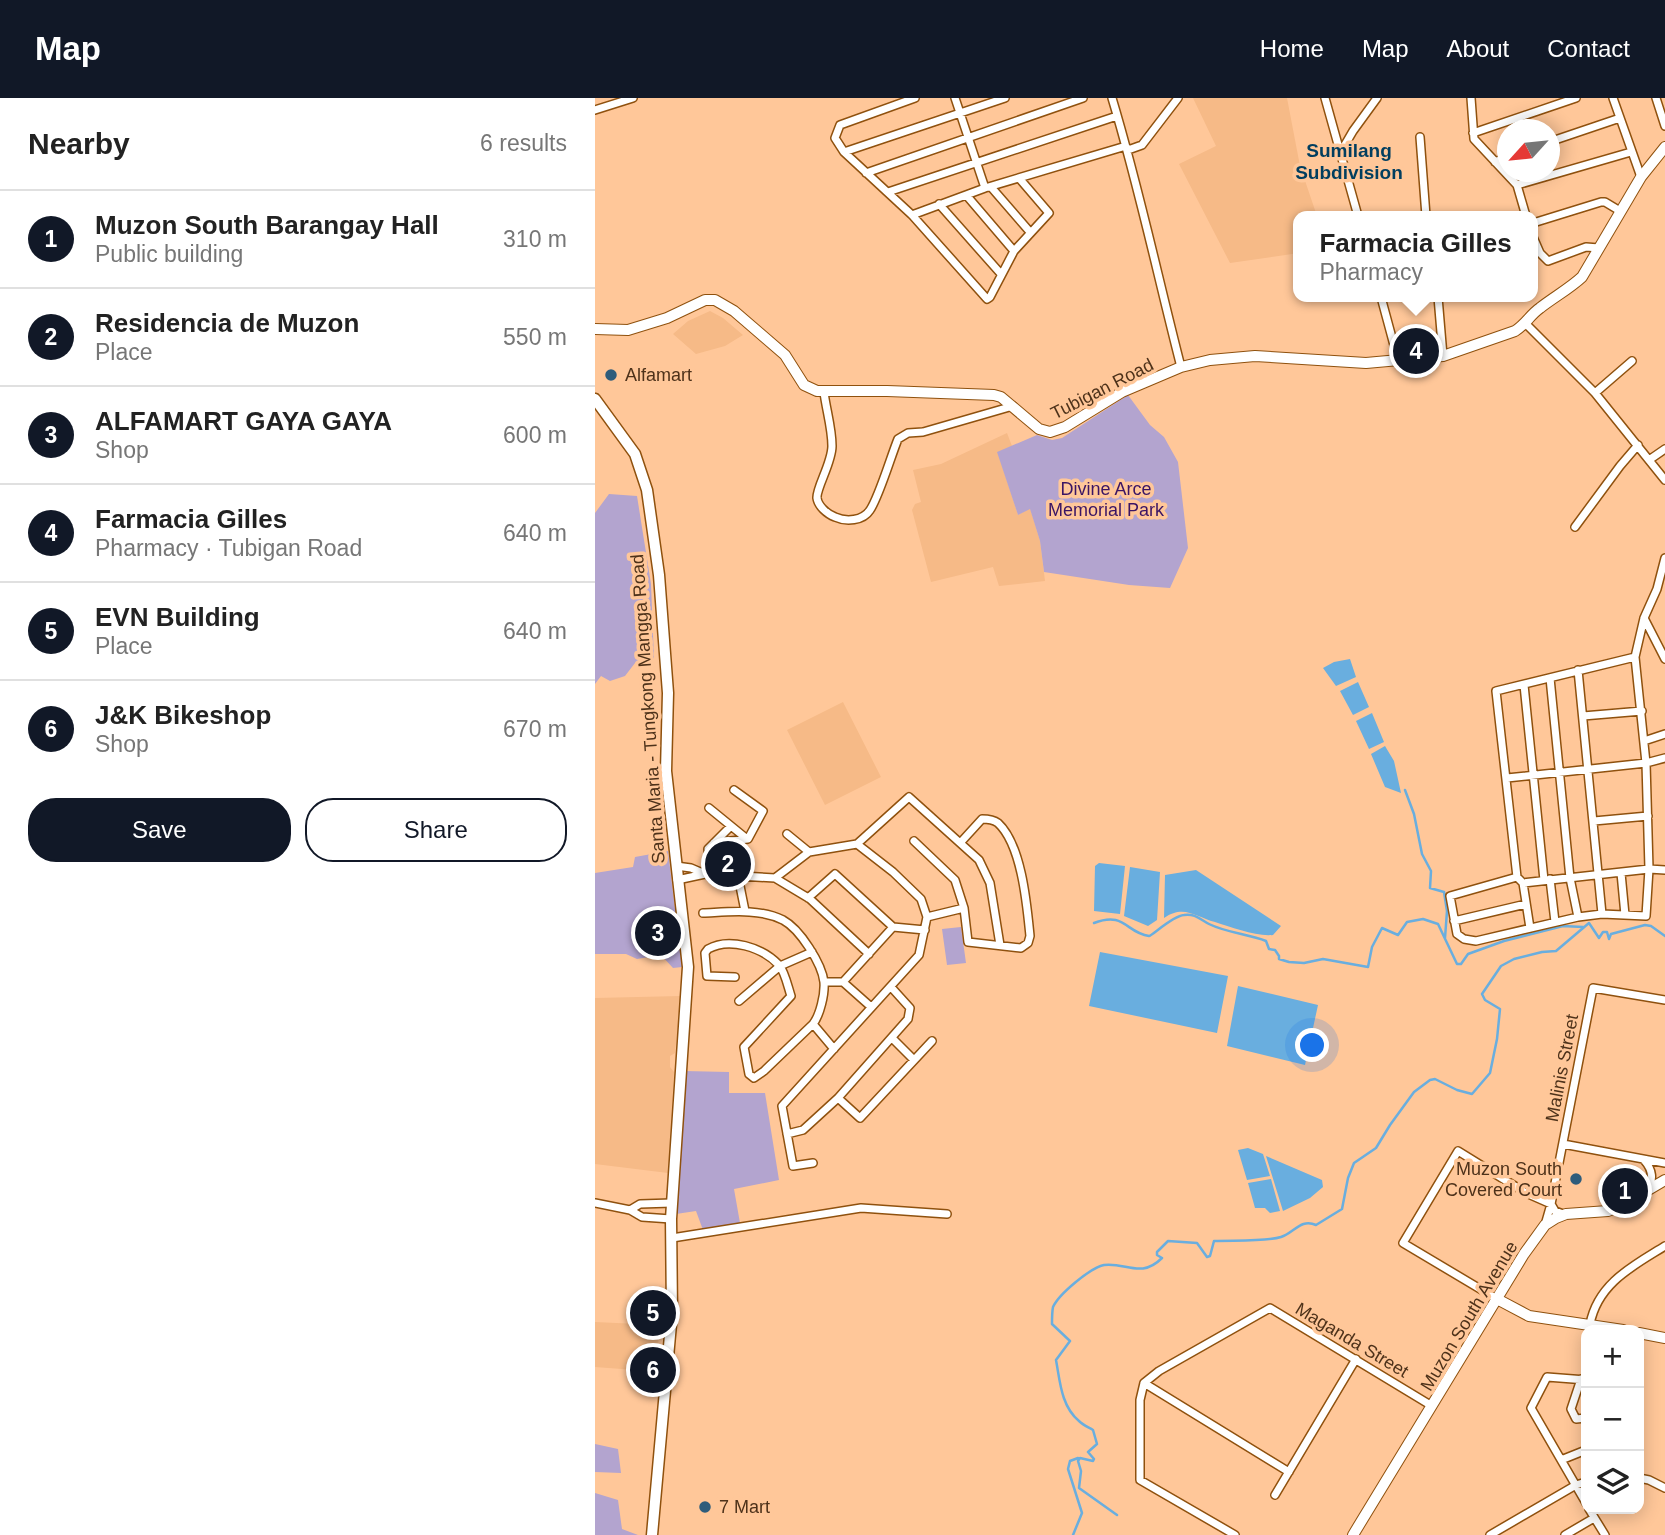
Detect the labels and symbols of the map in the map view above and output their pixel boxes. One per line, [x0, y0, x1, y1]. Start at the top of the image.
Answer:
north arrow [1497, 119, 1560, 182]
district label: Sumilang Subdivision [1295, 140, 1403, 183]
pin: 4 [1393, 325, 1439, 377]
street label: Tubigan Road [1047, 355, 1157, 423]
place label: Alfamart [625, 365, 692, 385]
marker: Alfamart [603, 367, 619, 383]
park label: Divine Arce Memorial Park [1048, 479, 1165, 520]
street label: Santa Maria - Tungkong Mangga Road [627, 554, 669, 864]
pin: 2 [705, 838, 751, 890]
pin: 3 [635, 907, 681, 959]
street label: Malinis Street [1542, 1013, 1582, 1123]
your location [1295, 1028, 1329, 1062]
place label: Muzon South Covered Court [1445, 1159, 1562, 1200]
pin: 1 [1602, 1165, 1648, 1217]
marker: Muzon South Covered Court [1568, 1171, 1584, 1187]
street label: Muzon South Avenue [1416, 1238, 1522, 1394]
pin: 5 [630, 1287, 676, 1339]
street label: Maganda Street [1292, 1298, 1412, 1382]
pin: 6 [630, 1344, 676, 1396]
place label: 7 Mart [719, 1497, 770, 1517]
marker: 7 Mart [697, 1499, 713, 1515]

